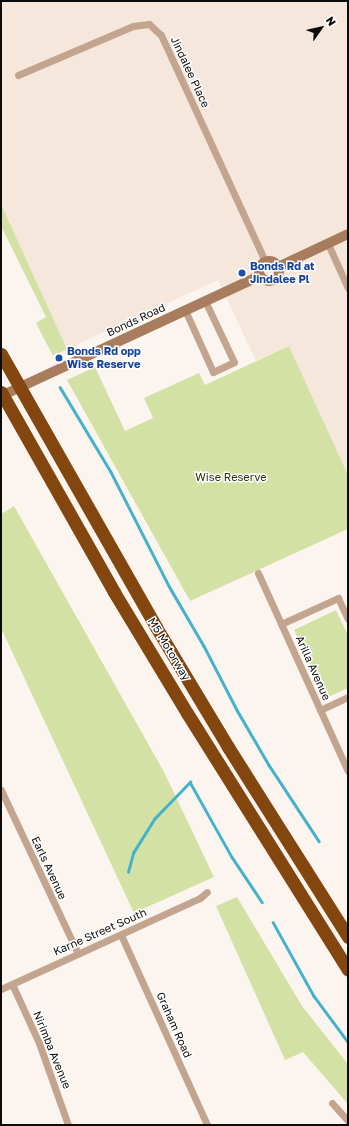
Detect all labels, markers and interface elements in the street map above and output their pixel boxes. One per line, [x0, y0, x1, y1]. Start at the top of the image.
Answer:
north arrow [301, 8, 341, 48]
text: N [324, 14, 339, 28]
street label: Jindalee Place [168, 34, 212, 110]
place label: Bonds Rd at Jindalee Pl [250, 260, 314, 286]
marker: Bonds Rd at Jindalee Pl [237, 268, 247, 278]
street label: Bonds Road [105, 301, 167, 339]
place label: Bonds Rd opp Wise Reserve [67, 345, 141, 371]
marker: Bonds Rd opp Wise Reserve [54, 353, 64, 363]
park label: Wise Reserve [195, 470, 267, 484]
street label: M5 Motorway [145, 615, 193, 683]
street label: Arilla Avenue [293, 634, 333, 702]
street label: Earls Avenue [29, 834, 69, 902]
street label: Karne Street South [51, 906, 149, 958]
street label: Graham Road [154, 990, 194, 1060]
street label: Nirimba Avenue [30, 1009, 74, 1091]

